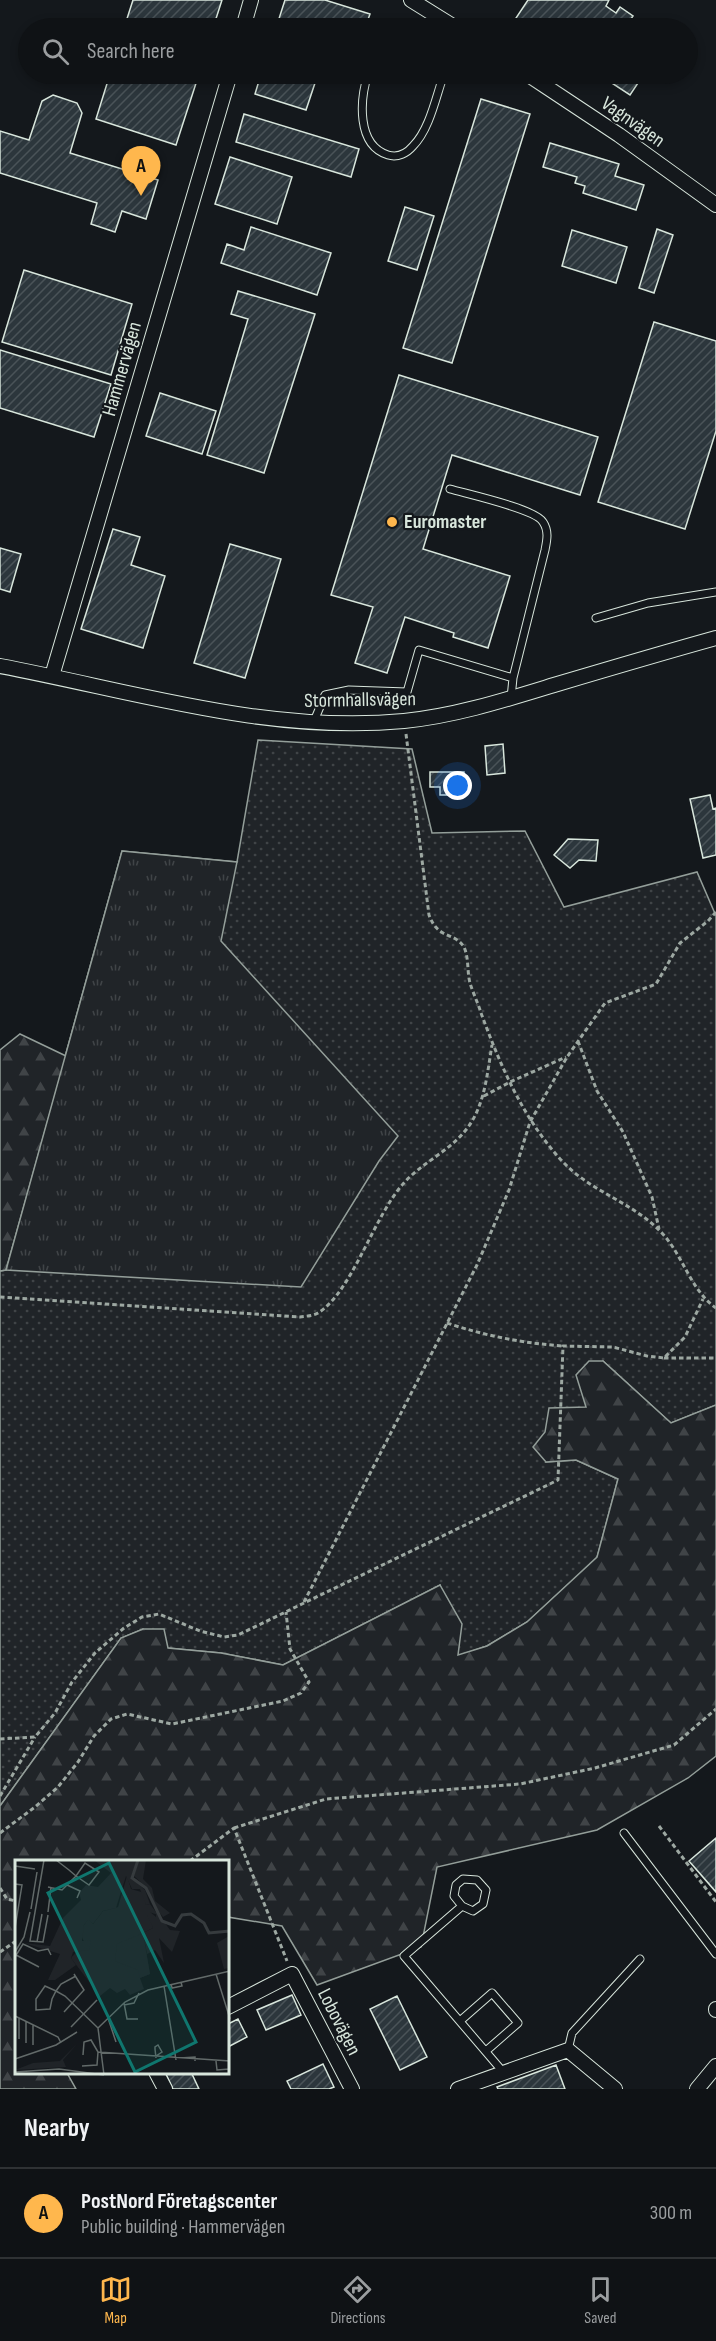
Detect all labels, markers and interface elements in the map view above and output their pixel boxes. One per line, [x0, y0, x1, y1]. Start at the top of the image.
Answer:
search box [18, 18, 698, 84]
icon: search [39, 35, 72, 68]
text: Search here [87, 38, 174, 65]
street label: Vagnvägen [597, 91, 669, 153]
pin: A [122, 146, 160, 196]
street label: Hammervägen [97, 319, 147, 419]
place label: Euromaster [404, 510, 486, 534]
marker: Euromaster [385, 515, 399, 529]
street label: Stormhallsvägen [304, 687, 416, 713]
your location [443, 771, 472, 800]
inset map [15, 1860, 230, 2074]
street label: Lobovägen [312, 1985, 366, 2059]
text: Nearby [24, 2113, 90, 2144]
text: PostNord Företagscenter [81, 2188, 277, 2215]
text: A [39, 2201, 48, 2225]
text: 300 m [650, 2201, 692, 2225]
text: Public building · Hammervägen [81, 2215, 285, 2239]
tab: Map [99, 2273, 132, 2328]
tab: Directions [330, 2273, 386, 2328]
tab: Saved [584, 2273, 617, 2328]

